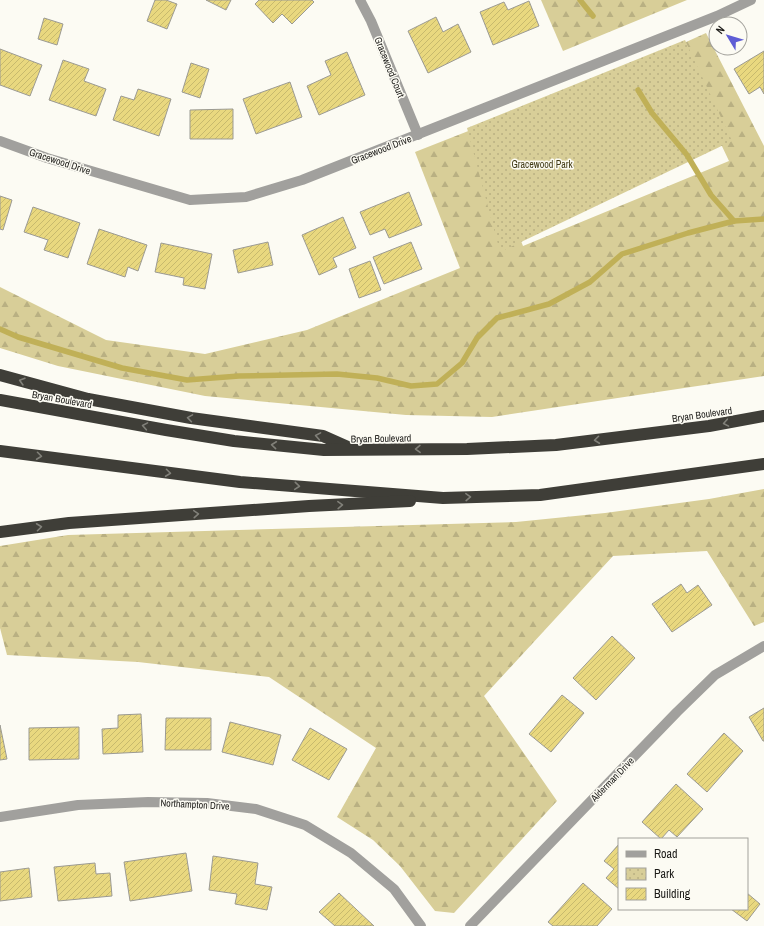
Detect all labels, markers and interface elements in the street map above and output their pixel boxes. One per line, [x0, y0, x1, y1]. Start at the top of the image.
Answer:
north arrow [708, 16, 748, 56]
text: N [713, 23, 728, 37]
street label: Gracewood Court [371, 35, 408, 100]
street label: Gracewood Drive [349, 132, 414, 167]
street label: Gracewood Drive [27, 145, 93, 178]
park label: Gracewood Park [511, 158, 573, 171]
one-way arrow [19, 377, 26, 386]
street label: Bryan Boulevard [31, 388, 93, 411]
street label: Bryan Boulevard [671, 404, 733, 425]
one-way arrow [186, 414, 193, 423]
one-way arrow [722, 418, 729, 427]
one-way arrow [142, 423, 148, 431]
street label: Bryan Boulevard [351, 431, 411, 446]
one-way arrow [315, 432, 321, 440]
one-way arrow [594, 435, 600, 444]
one-way arrow [270, 441, 277, 450]
one-way arrow [415, 445, 421, 453]
one-way arrow [35, 452, 42, 461]
one-way arrow [164, 468, 171, 477]
one-way arrow [294, 482, 300, 491]
one-way arrow [465, 493, 471, 502]
one-way arrow [337, 500, 343, 509]
one-way arrow [193, 509, 199, 518]
one-way arrow [36, 523, 42, 532]
street label: Alderman Drive [587, 754, 637, 805]
street label: Northampton Drive [160, 796, 230, 813]
legend [618, 838, 748, 910]
text: Road [654, 846, 678, 862]
text: Park [654, 866, 674, 882]
text: Building [654, 886, 691, 902]

